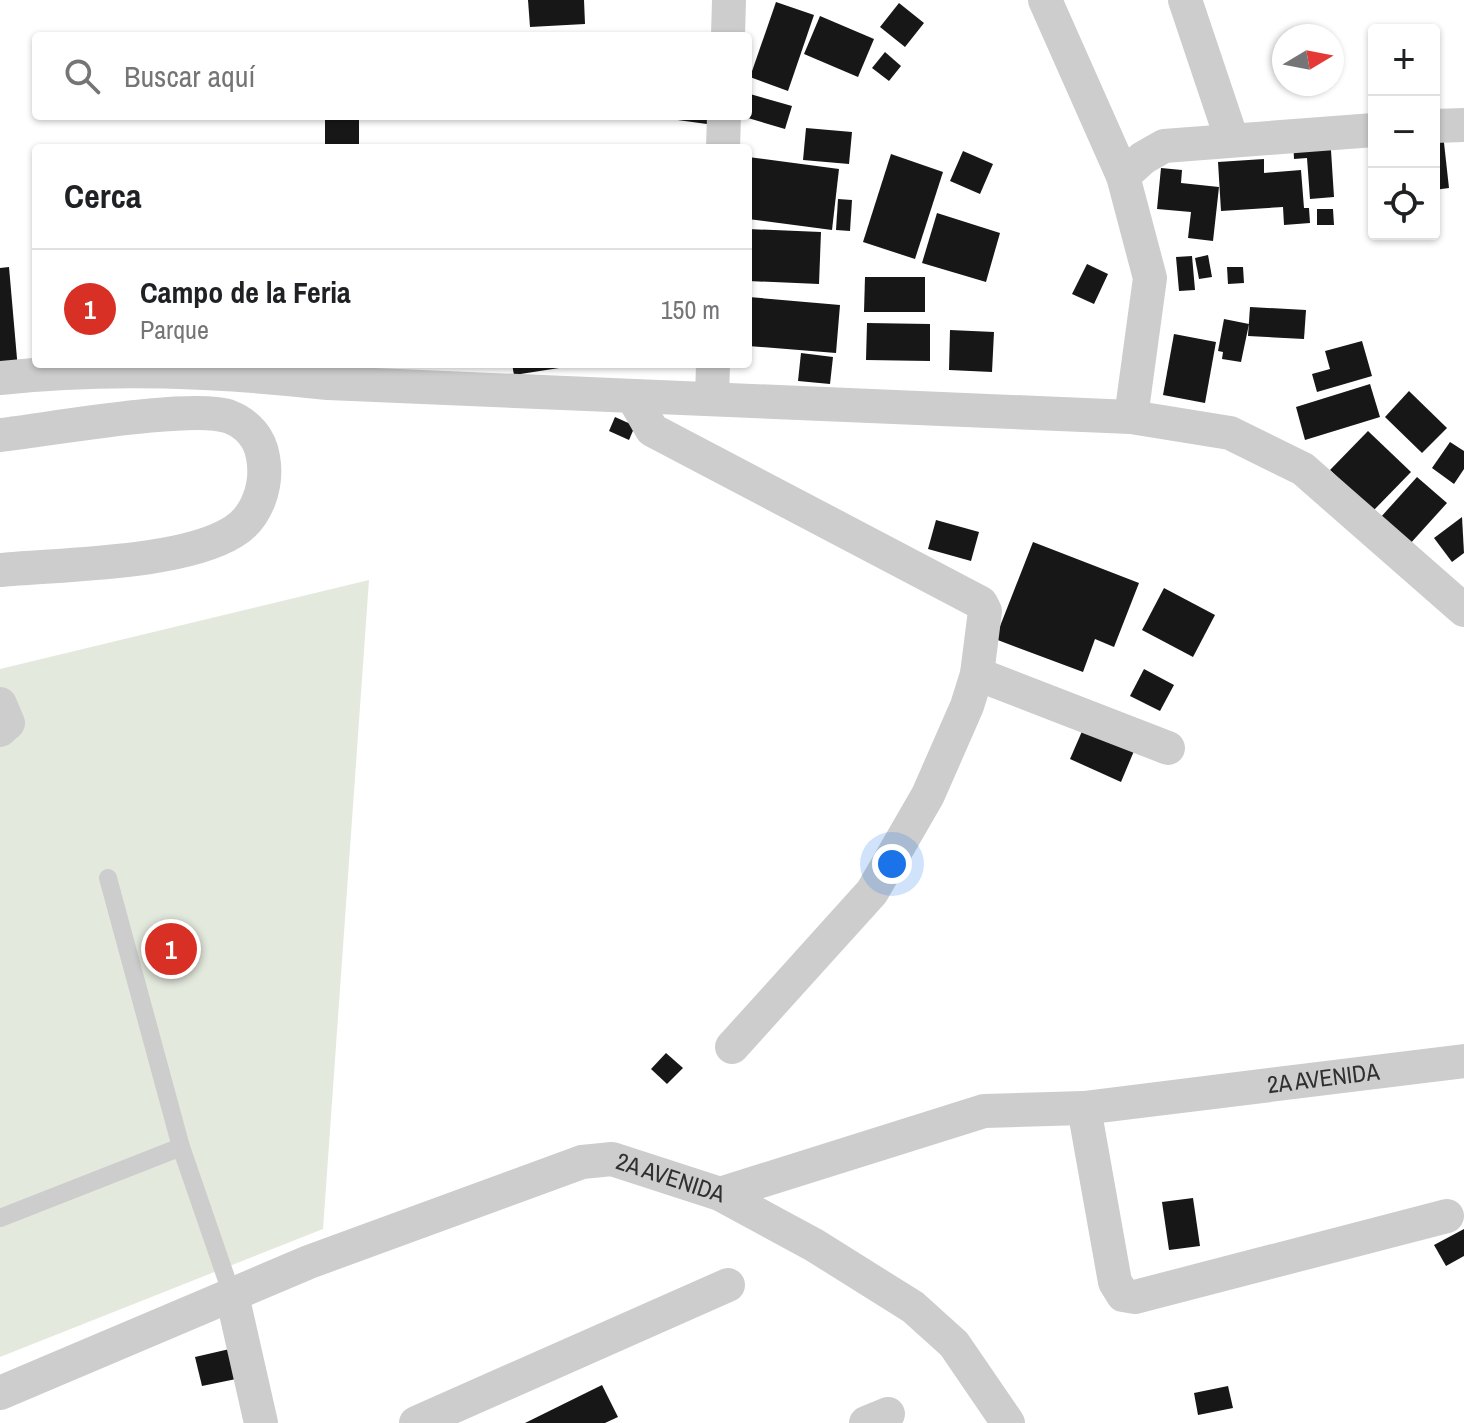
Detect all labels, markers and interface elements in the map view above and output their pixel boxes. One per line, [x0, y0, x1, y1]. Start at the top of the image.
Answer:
north arrow [1272, 24, 1344, 96]
map controls [1368, 24, 1440, 240]
button: + [1368, 24, 1440, 96]
search box [32, 32, 752, 120]
icon: search [60, 54, 104, 98]
text: Buscar aquí [124, 56, 255, 96]
button: − [1368, 96, 1440, 168]
button: locate [1368, 168, 1440, 240]
text: Cerca [64, 173, 142, 219]
text: Campo de la Feria [140, 272, 351, 312]
text: 1 [84, 292, 96, 327]
text: 150 m [661, 292, 720, 327]
text: Parque [140, 312, 209, 347]
your location [872, 844, 912, 884]
pin: 1 [145, 919, 197, 979]
street label: 2A AVENIDA [1265, 1055, 1382, 1100]
street label: 2A AVENIDA [612, 1144, 730, 1210]

